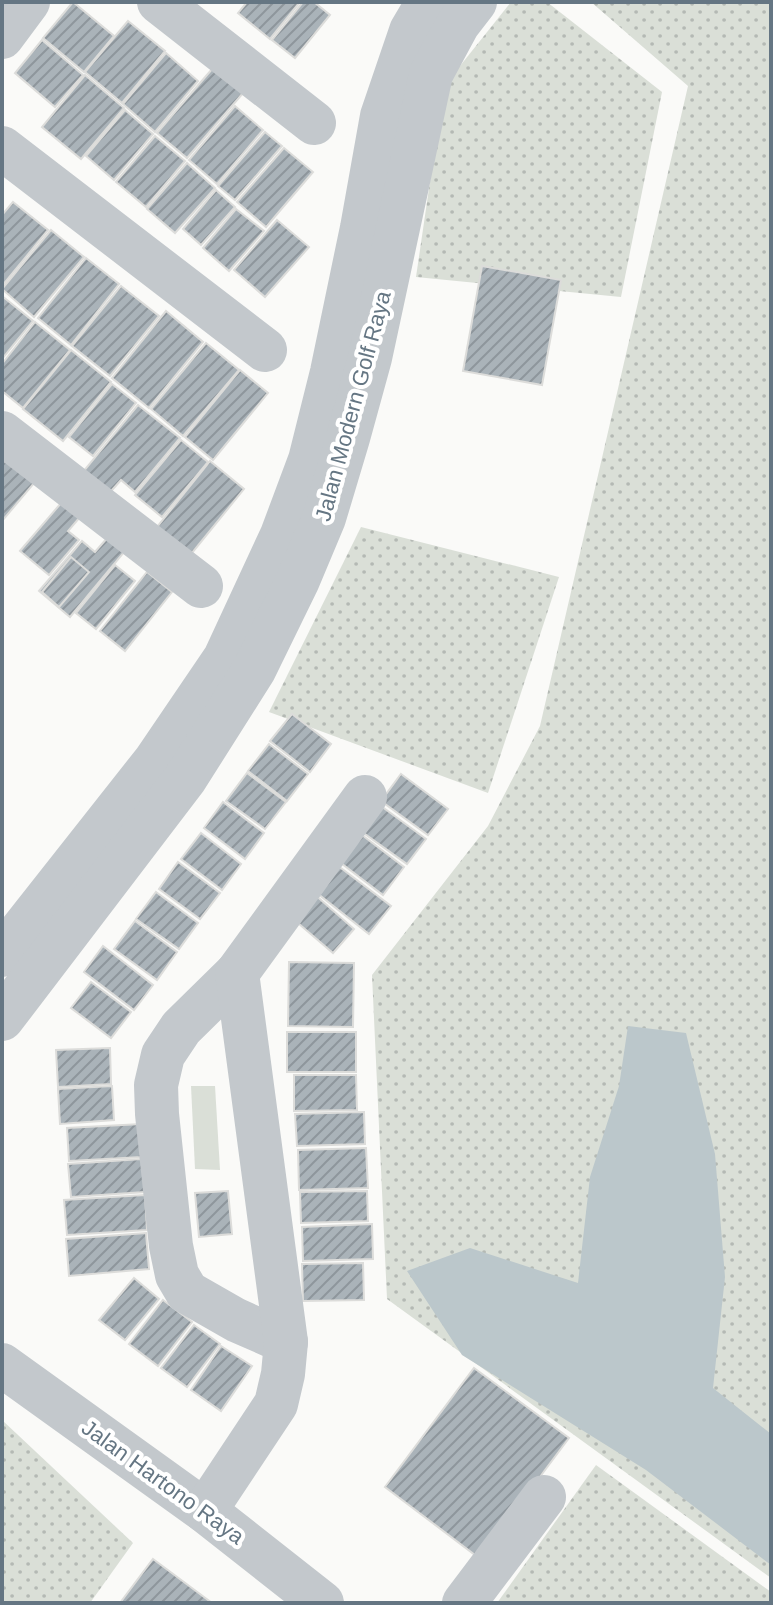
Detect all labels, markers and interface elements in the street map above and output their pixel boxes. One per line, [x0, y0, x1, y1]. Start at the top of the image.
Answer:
street label: Jalan Modern Golf Raya [310, 287, 396, 524]
street label: Jalan Hartono Raya [77, 1415, 250, 1550]

